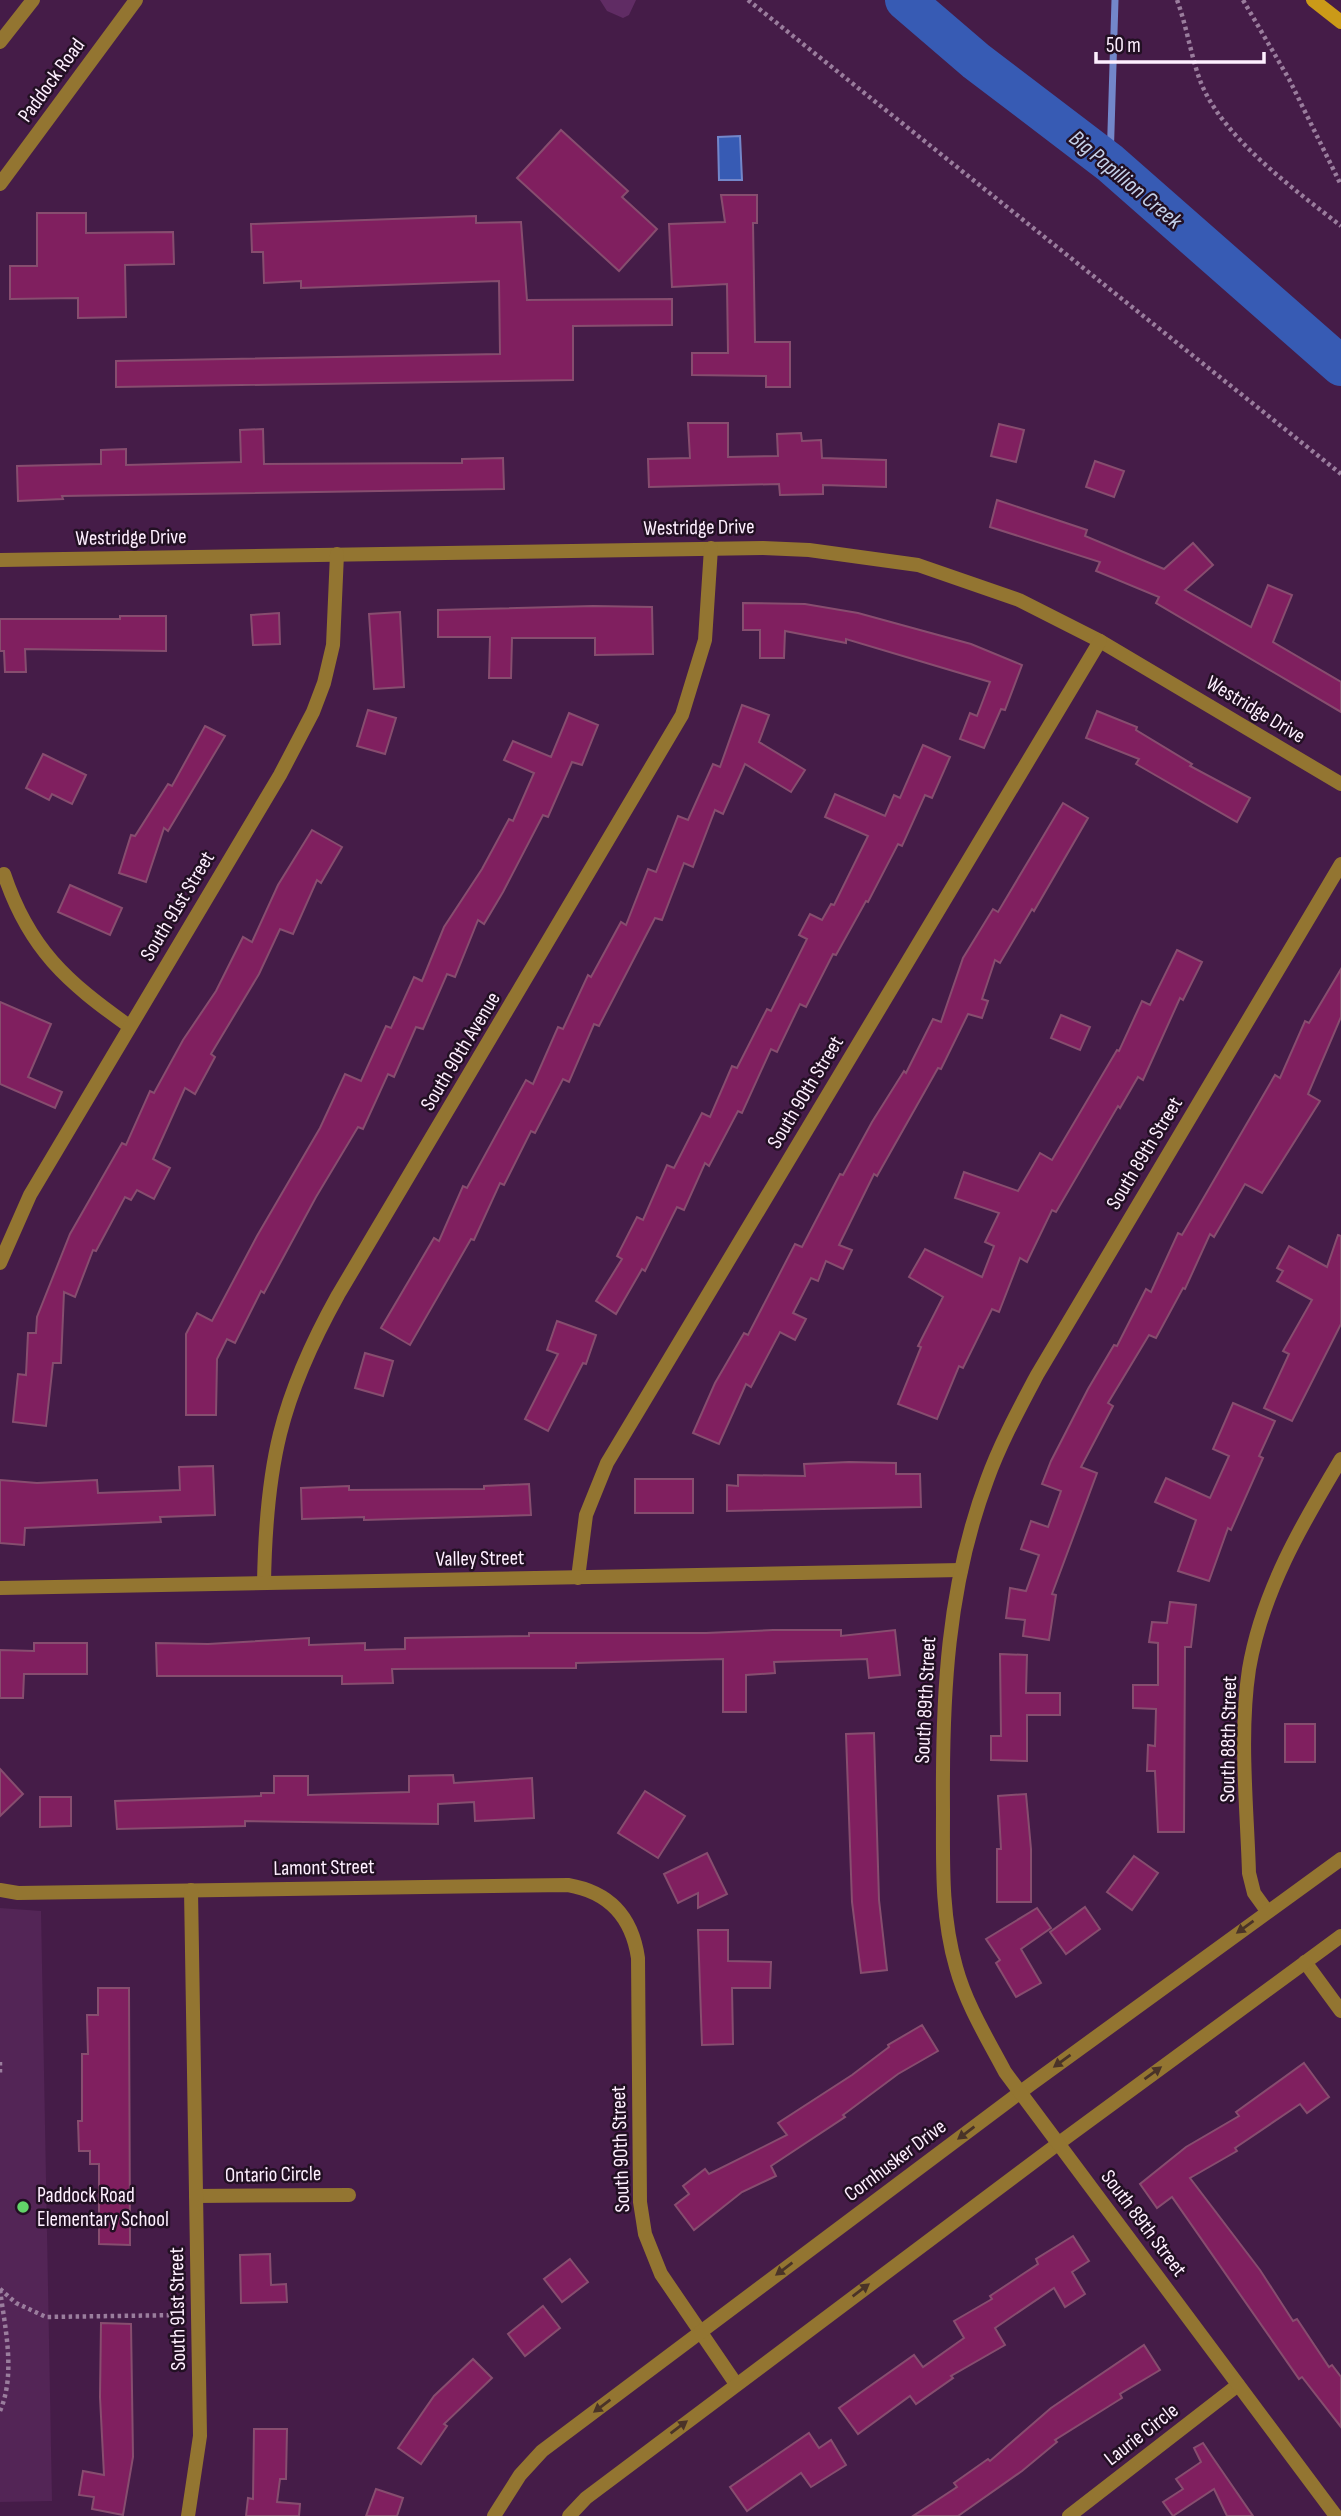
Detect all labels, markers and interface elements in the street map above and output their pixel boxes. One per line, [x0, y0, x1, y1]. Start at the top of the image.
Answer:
scale bar [1096, 21, 1264, 65]
street label: Paddock Road [13, 33, 90, 127]
text: 50 m [1106, 33, 1141, 58]
water label: Big Papillion Creek [1063, 124, 1189, 236]
street label: Westridge Drive [643, 514, 755, 541]
street label: Westridge Drive [75, 524, 187, 551]
street label: Westridge Drive [1202, 670, 1310, 749]
street label: South 91st Street [135, 847, 220, 966]
street label: South 90th Avenue [415, 987, 506, 1115]
street label: South 90th Street [762, 1031, 849, 1153]
street label: South 89th Street [1101, 1092, 1188, 1214]
street label: Valley Street [435, 1545, 525, 1572]
street label: South 89th Street [910, 1636, 941, 1764]
street label: South 88th Street [1215, 1675, 1242, 1803]
street label: Lamont Street [273, 1854, 375, 1881]
one-way arrow [1236, 1919, 1254, 1933]
one-way arrow [1053, 2054, 1071, 2068]
one-way arrow [1144, 2067, 1162, 2081]
street label: South 90th Street [606, 2085, 635, 2213]
street label: Cornhusker Drive [839, 2114, 951, 2207]
one-way arrow [957, 2126, 975, 2140]
street label: Ontario Circle [225, 2161, 321, 2188]
street label: South 89th Street [1095, 2165, 1192, 2281]
place label: Paddock Road Elementary School [37, 2183, 169, 2232]
marker: Paddock Road Elementary School [15, 2199, 31, 2215]
street label: South 91st Street [164, 2247, 191, 2371]
one-way arrow [775, 2262, 793, 2276]
one-way arrow [852, 2284, 870, 2298]
one-way arrow [593, 2398, 611, 2412]
street label: Laurie Circle [1099, 2398, 1183, 2471]
one-way arrow [670, 2420, 688, 2434]

